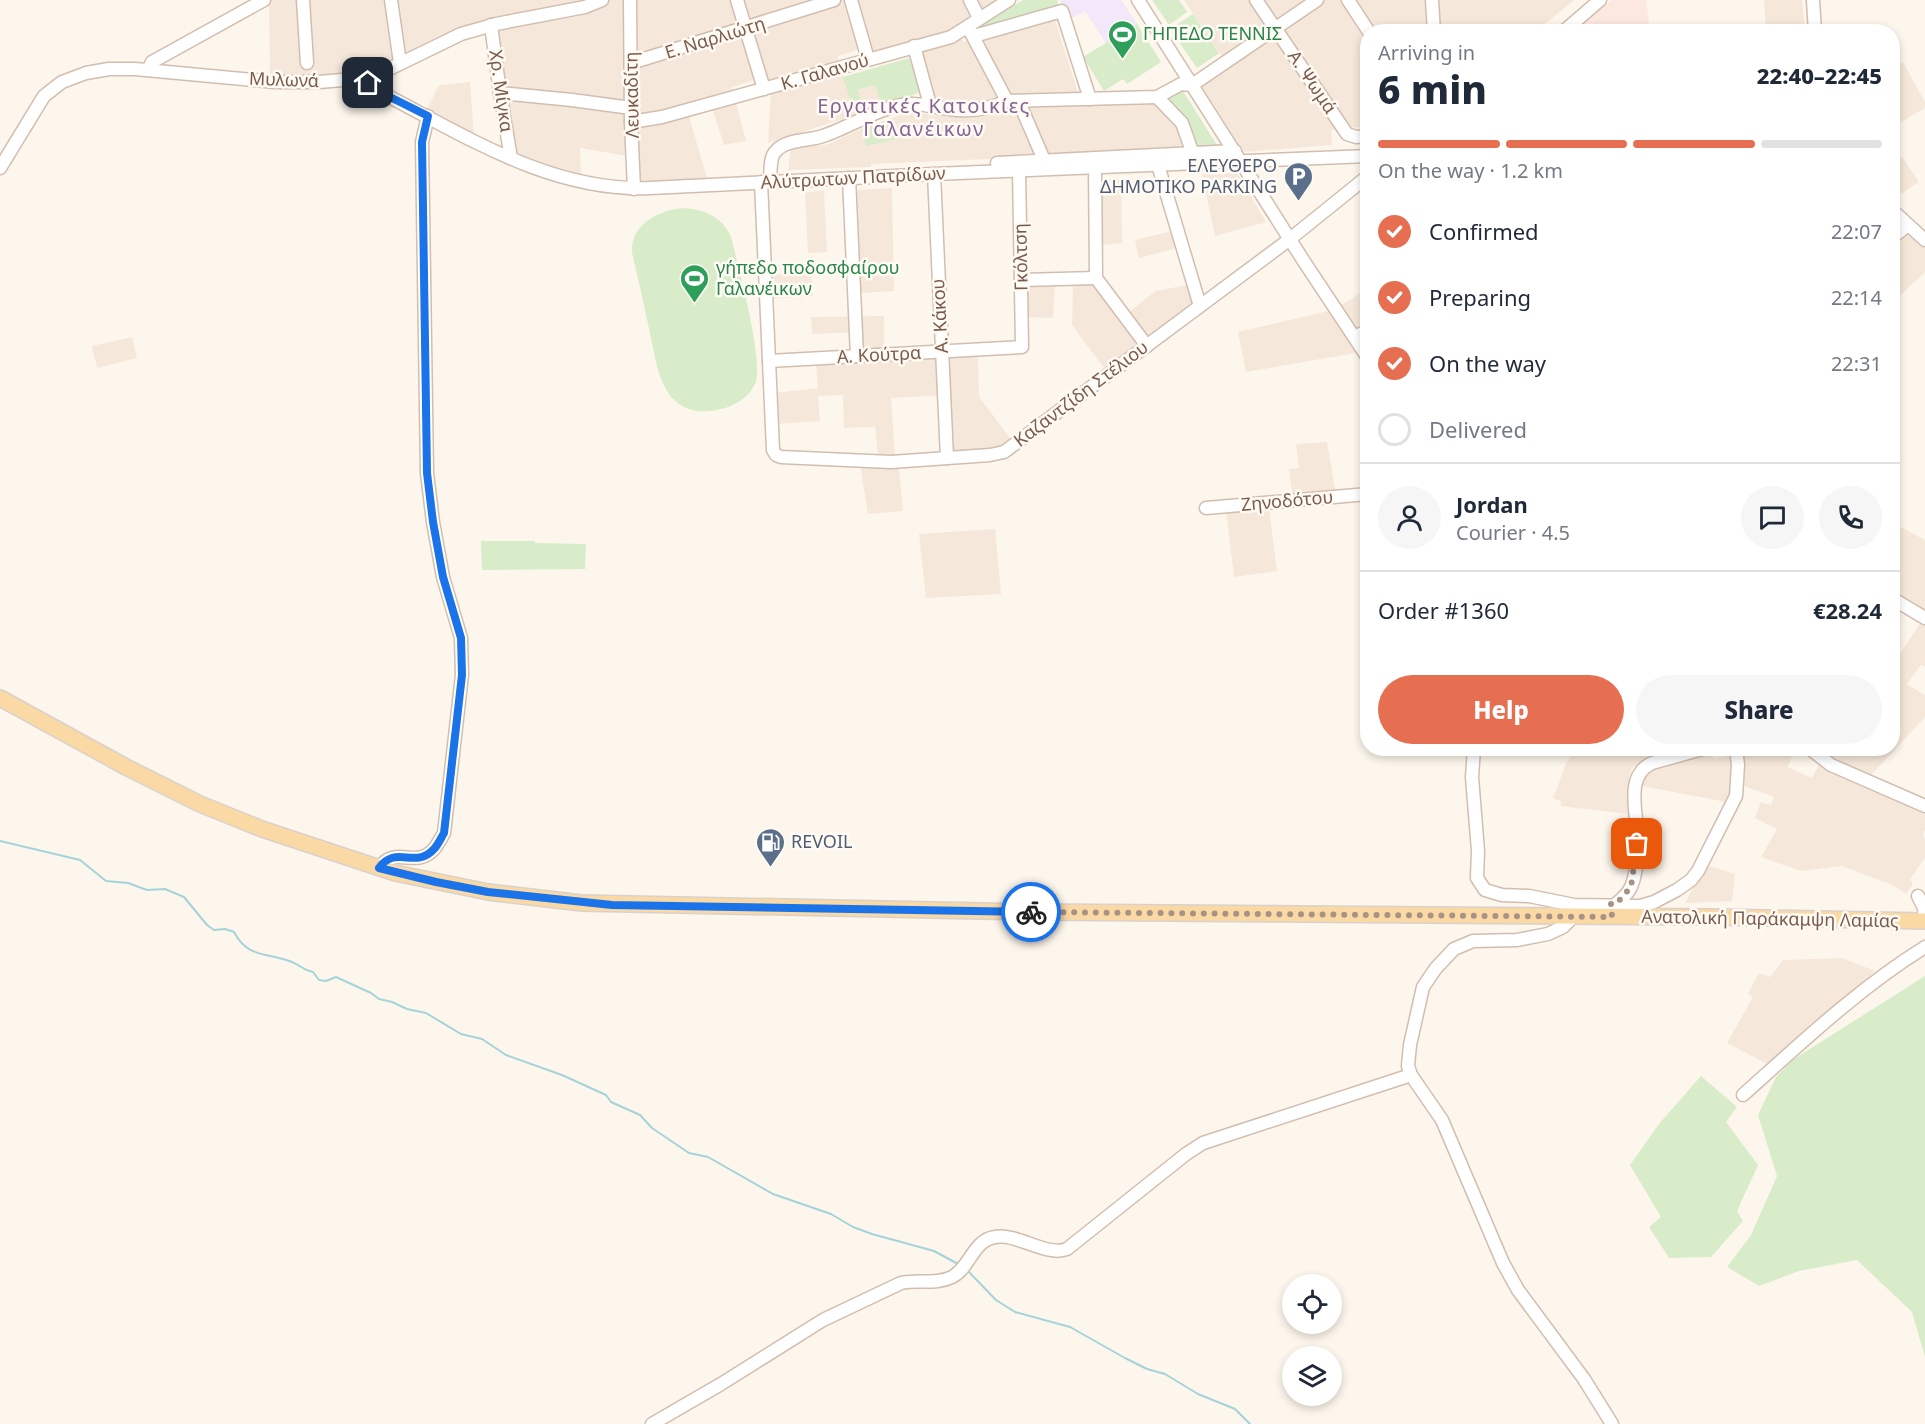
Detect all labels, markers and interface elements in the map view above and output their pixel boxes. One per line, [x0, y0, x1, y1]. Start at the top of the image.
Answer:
street label: Ε. Ναρλιώτη [662, 10, 768, 64]
sports icon: ΓΗΠΕΔΟ ΤΕΝΝΙΣ [1106, 18, 1138, 60]
place label: ΓΗΠΕΔΟ ΤΕΝΝΙΣ [1143, 21, 1282, 45]
text: Arriving in [1378, 39, 1475, 66]
street label: Α. Ψωμά [1283, 45, 1343, 118]
street label: Κ. Γαλανού [778, 47, 872, 95]
street label: Χρ. Μίγκα [484, 48, 520, 134]
street label: Λευκαδίτη [618, 51, 644, 139]
pin [342, 57, 393, 108]
text: 22:40–22:45 [1757, 60, 1882, 90]
text: 6 min [1378, 62, 1487, 115]
street label: Μυλωνά [249, 66, 319, 92]
icon: home [351, 66, 384, 99]
district label: Εργατικές Κατοικίες Γαλανέικων [817, 92, 1031, 142]
place label: ΕΛΕΥΘΕΡΟ ΔΗΜΟΤΙΚΟ PARKING [1100, 153, 1277, 198]
text: On the way · 1.2 km [1378, 157, 1563, 184]
street label: Αλύτρωτων Πατρίδων [760, 160, 946, 194]
parking icon: ΕΛΕΥΘΕΡΟ ΔΗΜΟΤΙΚΟ PARKING [1282, 160, 1314, 202]
icon: check [1378, 215, 1411, 248]
text: Confirmed [1429, 216, 1539, 246]
text: 22:07 [1831, 218, 1882, 245]
street label: Γκόλτση [1007, 223, 1033, 291]
place label: γήπεδο ποδοσφαίρου Γαλανέικων [716, 255, 900, 300]
sports icon: γήπεδο ποδοσφαίρου Γαλανέικων [679, 262, 711, 304]
street label: Α. Κάκου [925, 278, 953, 354]
icon: check [1378, 281, 1411, 314]
text: Preparing [1429, 282, 1531, 312]
text: 22:14 [1831, 284, 1882, 311]
street label: Καζαντζίδη Στέλιου [1008, 335, 1153, 452]
street label: Α. Κούτρα [836, 340, 922, 368]
icon: check [1378, 347, 1411, 380]
text: On the way [1429, 348, 1546, 378]
text: 22:31 [1831, 350, 1882, 377]
text: Delivered [1429, 414, 1527, 444]
street label: Ζηνοδότου [1240, 484, 1334, 516]
button: person [1378, 486, 1441, 549]
button: chat [1741, 486, 1804, 549]
button: phone [1819, 486, 1882, 549]
text: Jordan [1456, 489, 1528, 519]
text: Courier · 4.5 [1456, 519, 1570, 546]
text: Order #1360 [1378, 595, 1509, 625]
text: €28.24 [1813, 595, 1882, 625]
button: Help [1378, 675, 1624, 744]
button: Share [1636, 675, 1882, 744]
pin [1611, 818, 1662, 869]
fuel station icon: REVOIL [754, 826, 786, 868]
icon: bag [1620, 827, 1653, 860]
place label: REVOIL [791, 829, 852, 853]
courier [1001, 882, 1061, 942]
icon: bike [1015, 896, 1048, 929]
street label: Ανατολική Παράκαμψη Λαμίας [1641, 904, 1899, 932]
map controls [1282, 1274, 1342, 1406]
button: locate [1282, 1274, 1342, 1334]
button: layers [1282, 1346, 1342, 1406]

